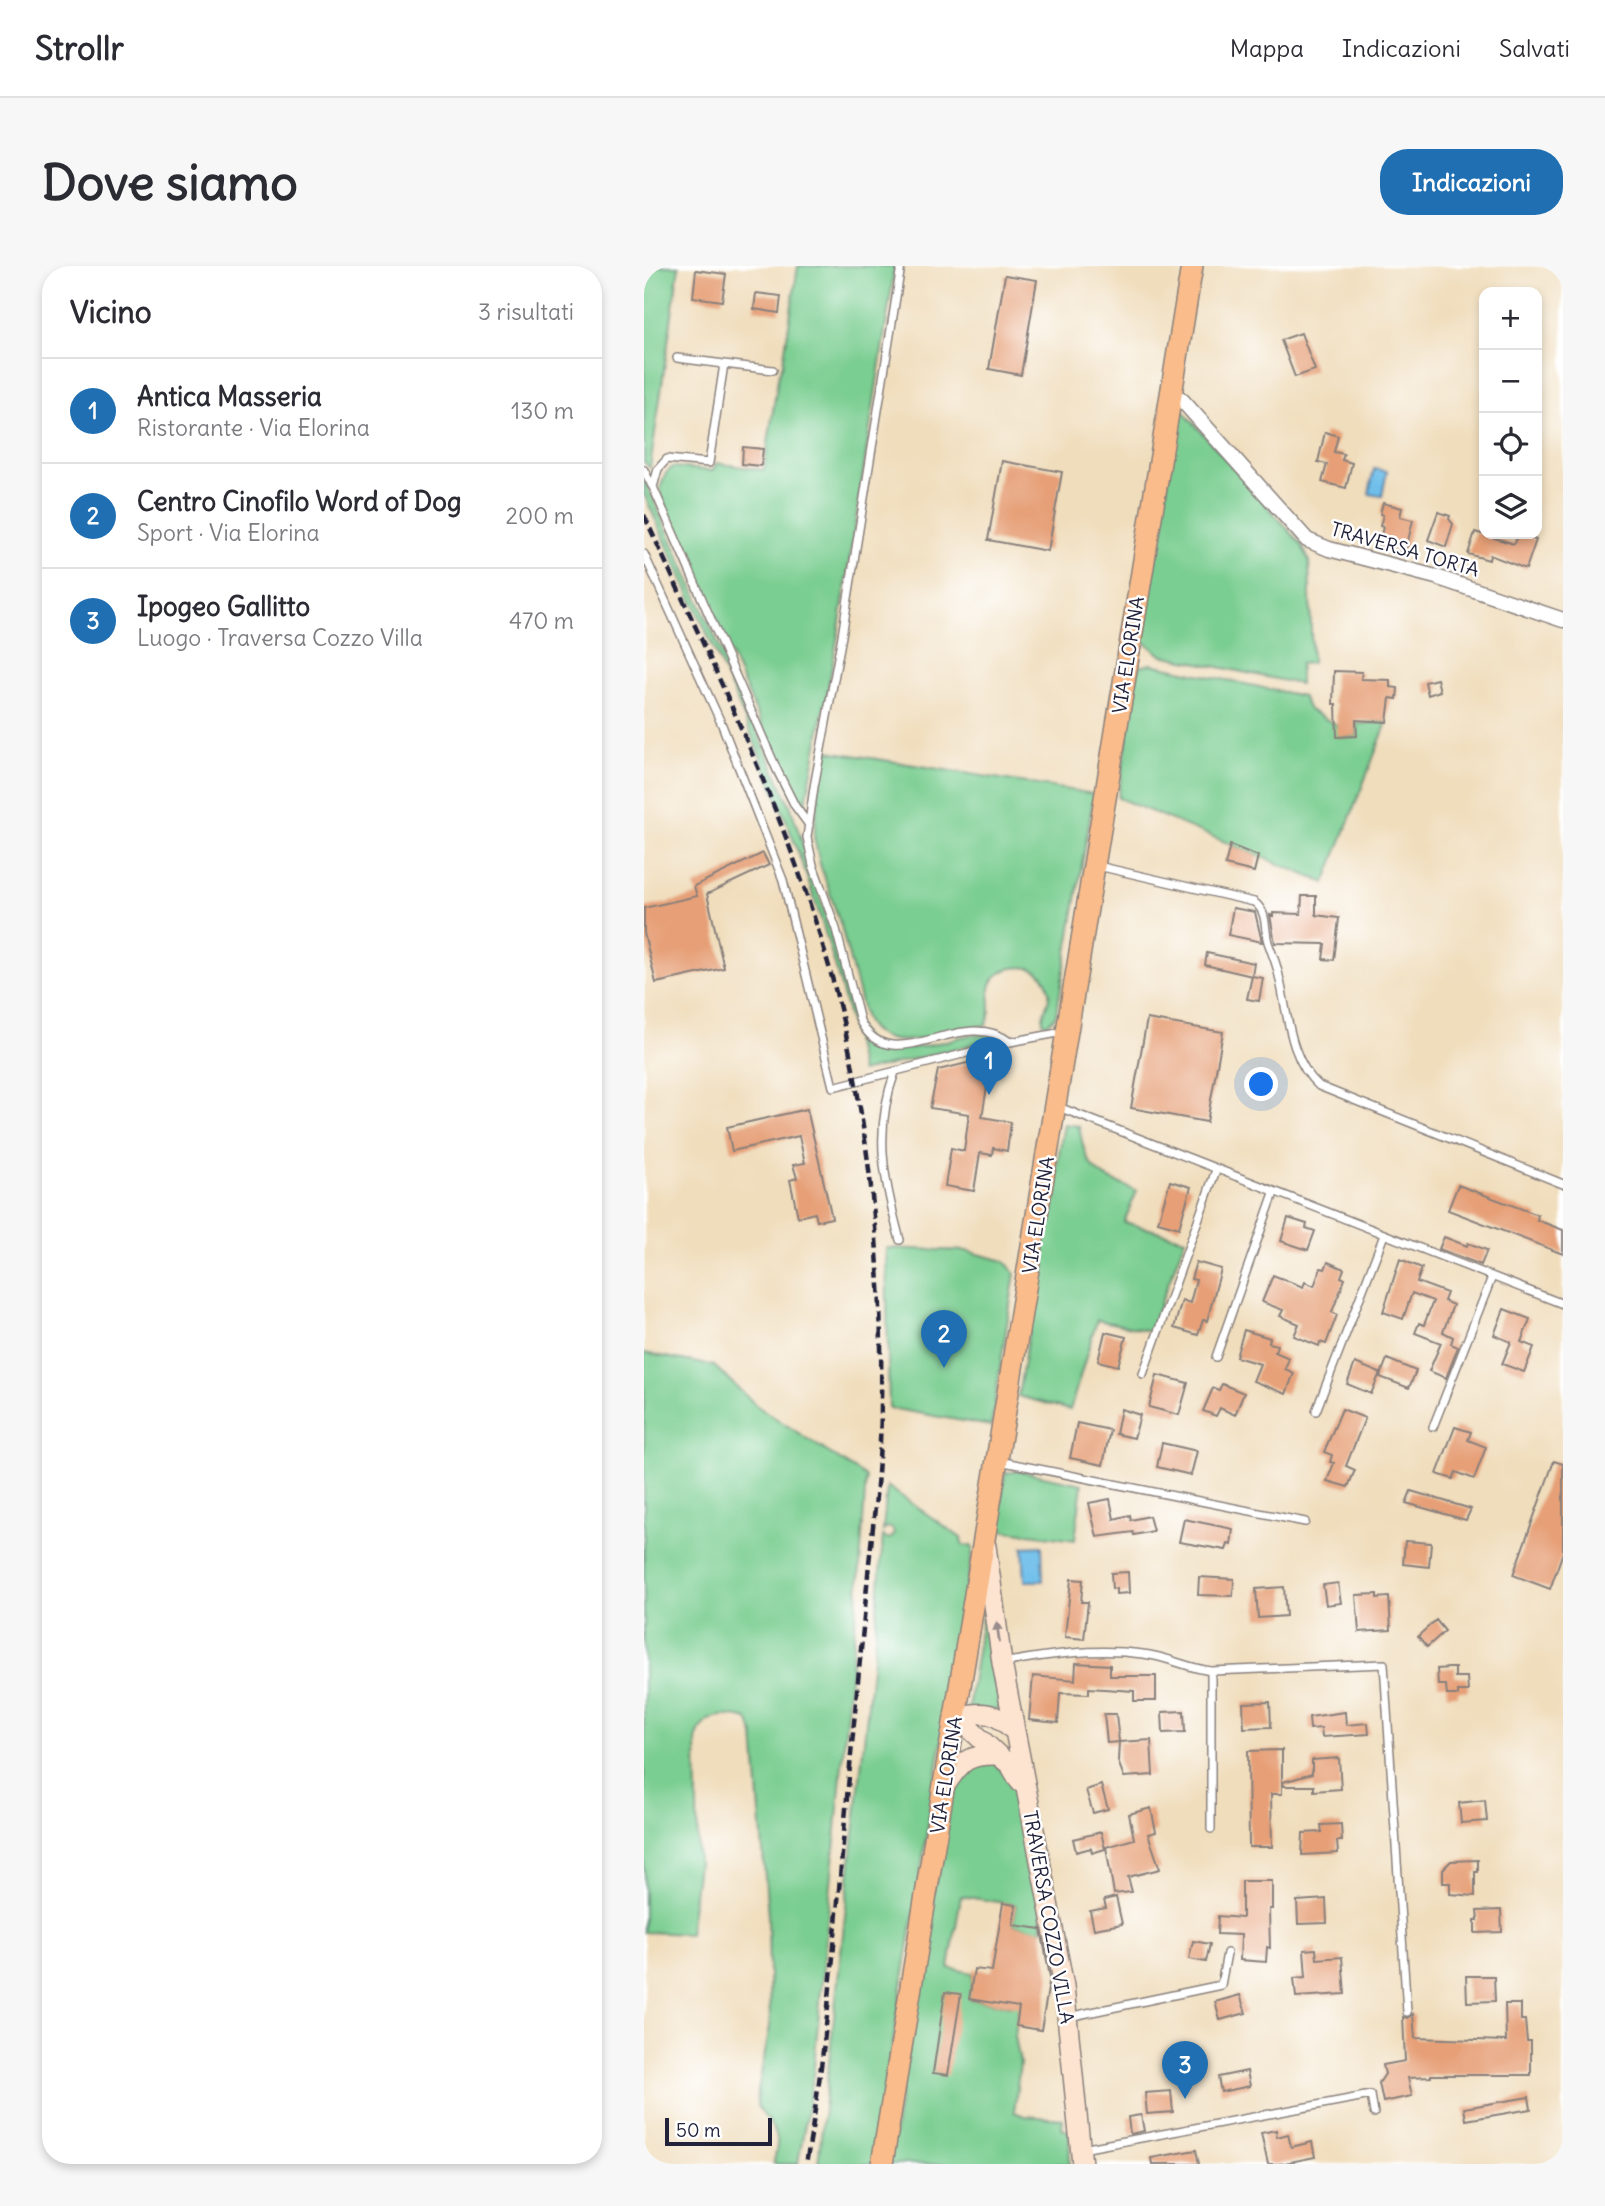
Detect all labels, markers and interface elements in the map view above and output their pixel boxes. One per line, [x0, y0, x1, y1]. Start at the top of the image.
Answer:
text: Strollr [35, 27, 124, 69]
text: Mappa [1230, 33, 1304, 63]
text: Indicazioni [1342, 33, 1461, 63]
text: Salvati [1499, 33, 1570, 63]
button: Indicazioni [1380, 149, 1563, 215]
text: Dove siamo [42, 152, 298, 213]
map controls [1479, 287, 1542, 539]
button: + [1479, 287, 1542, 350]
text: Vicino [70, 293, 152, 331]
text: 3 risultati [478, 297, 574, 326]
button: − [1479, 350, 1542, 413]
text: Antica Masseria [137, 380, 322, 413]
text: 1 [88, 396, 98, 425]
text: 130 m [511, 396, 574, 425]
text: Ristorante · Via Elorina [137, 413, 370, 442]
button: locate [1479, 413, 1542, 476]
button: layers [1479, 476, 1542, 539]
text: Centro Cinofilo Word of Dog [137, 485, 461, 518]
text: 2 [87, 501, 99, 530]
text: 200 m [505, 501, 574, 530]
street label: TRAVERSA TORTA [1328, 516, 1482, 582]
text: Sport · Via Elorina [137, 518, 320, 547]
text: Ipogeo Gallitto [137, 590, 310, 623]
street label: VIA ELORINA [1107, 595, 1149, 715]
text: 3 [86, 606, 100, 635]
text: 470 m [509, 606, 574, 635]
text: Luogo · Traversa Cozzo Villa [137, 623, 423, 652]
pin: 1 [966, 1037, 1012, 1095]
your location [1244, 1067, 1278, 1101]
street label: VIA ELORINA [1017, 1155, 1059, 1275]
pin: 2 [921, 1310, 967, 1368]
one-way arrow [992, 1621, 1003, 1643]
street label: VIA ELORINA [925, 1715, 967, 1835]
street label: TRAVERSA COZZO VILLA [1018, 1808, 1080, 2026]
pin: 3 [1162, 2041, 1208, 2099]
scale bar [665, 2115, 772, 2147]
text: 50 m [676, 2118, 721, 2142]

